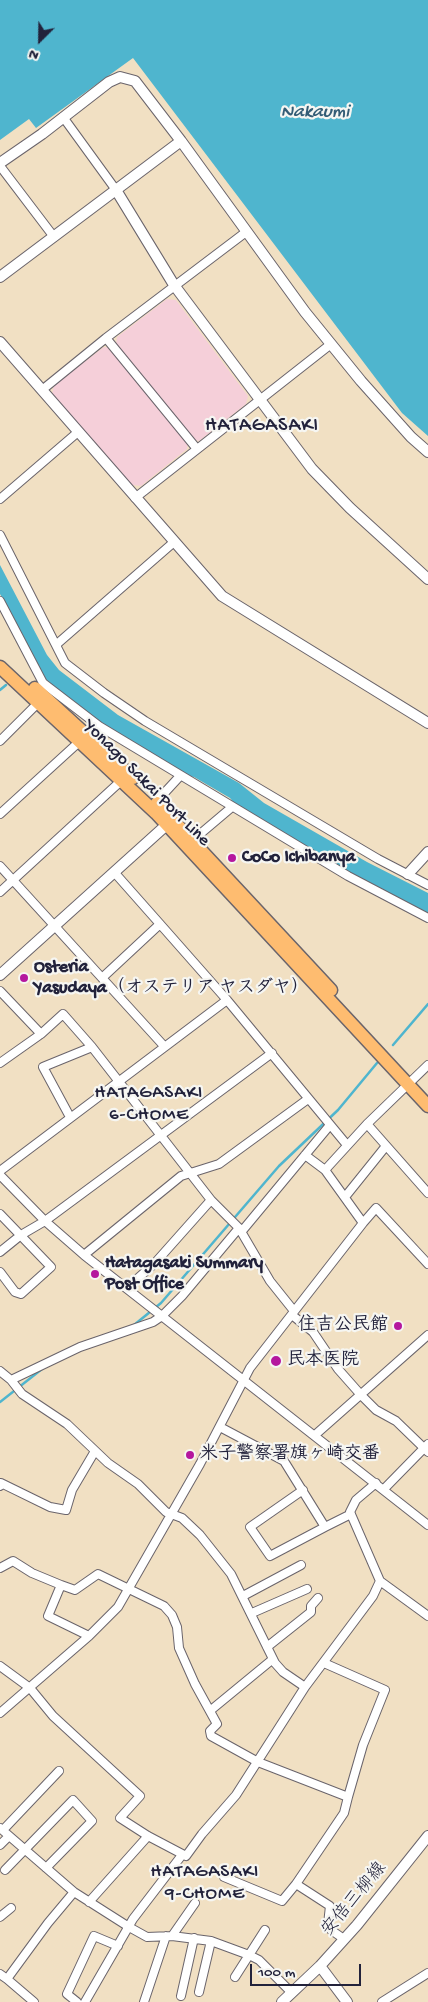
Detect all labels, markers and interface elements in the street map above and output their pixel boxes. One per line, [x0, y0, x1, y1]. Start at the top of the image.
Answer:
north arrow [15, 15, 65, 65]
text: N [26, 45, 41, 64]
water label: Nakaumi [281, 102, 349, 124]
district label: HATAGASAKI [204, 415, 320, 439]
street label: Yonago Sakai Port Line [78, 716, 214, 852]
place label: CoCo Ichibanya [242, 847, 355, 869]
marker: CoCo Ichibanya [226, 852, 238, 864]
place label: Osteria Yasudaya（オステリア ヤスダヤ） [34, 957, 309, 1000]
marker: Osteria Yasudaya（オステリア ヤスダヤ） [18, 972, 30, 984]
district label: HATAGASAKI 6-CHOME [93, 1083, 205, 1127]
place label: Hatagasaki Summary Post Office [105, 1253, 263, 1296]
marker: Hatagasaki Summary Post Office [89, 1268, 101, 1280]
place label: 住吉公民館 [298, 1315, 388, 1337]
marker: 住吉公民館 [392, 1320, 404, 1332]
place label: 民本医院 [287, 1350, 359, 1372]
marker: 民本医院 [269, 1354, 283, 1368]
place label: 米子警察署旗ヶ崎交番 [200, 1444, 380, 1466]
marker: 米子警察署旗ヶ崎交番 [184, 1449, 196, 1461]
street label: 安倍三柳線 [318, 1859, 392, 1941]
district label: HATAGASAKI 9-CHOME [149, 1862, 261, 1906]
scale bar [253, 1954, 364, 1986]
text: 100 m [258, 1964, 295, 1982]

